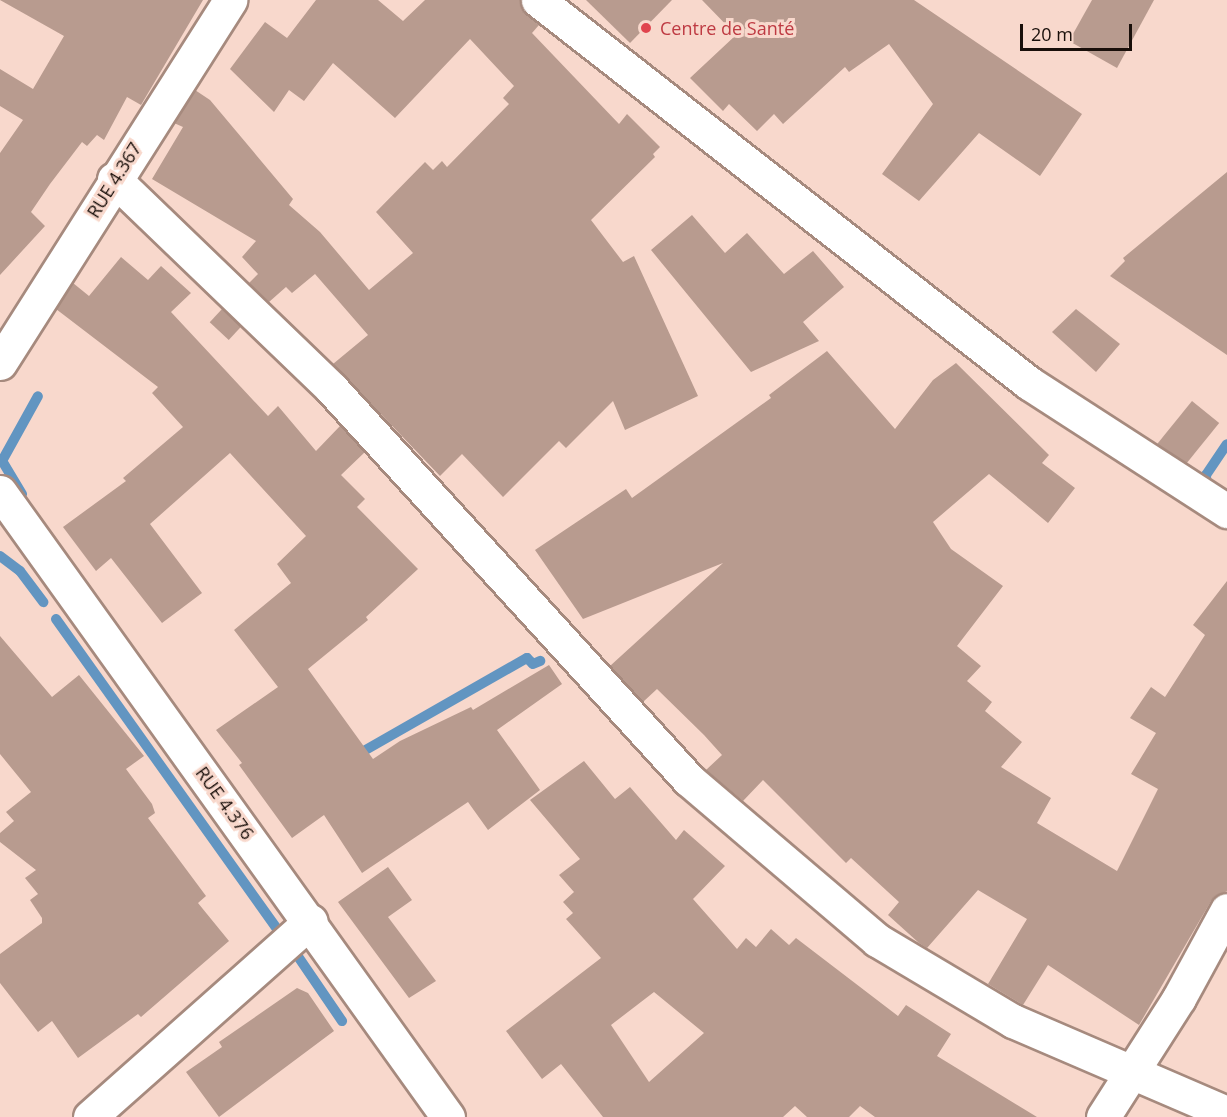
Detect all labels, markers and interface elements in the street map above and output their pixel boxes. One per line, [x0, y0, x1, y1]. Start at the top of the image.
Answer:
scale bar [1023, 12, 1136, 50]
place label: Centre de Santé [660, 17, 794, 39]
marker: Centre de Santé [637, 19, 655, 37]
text: 20 m [1031, 22, 1073, 46]
street label: RUE 4.367 [82, 138, 146, 222]
street label: RUE 4.376 [191, 762, 259, 844]

